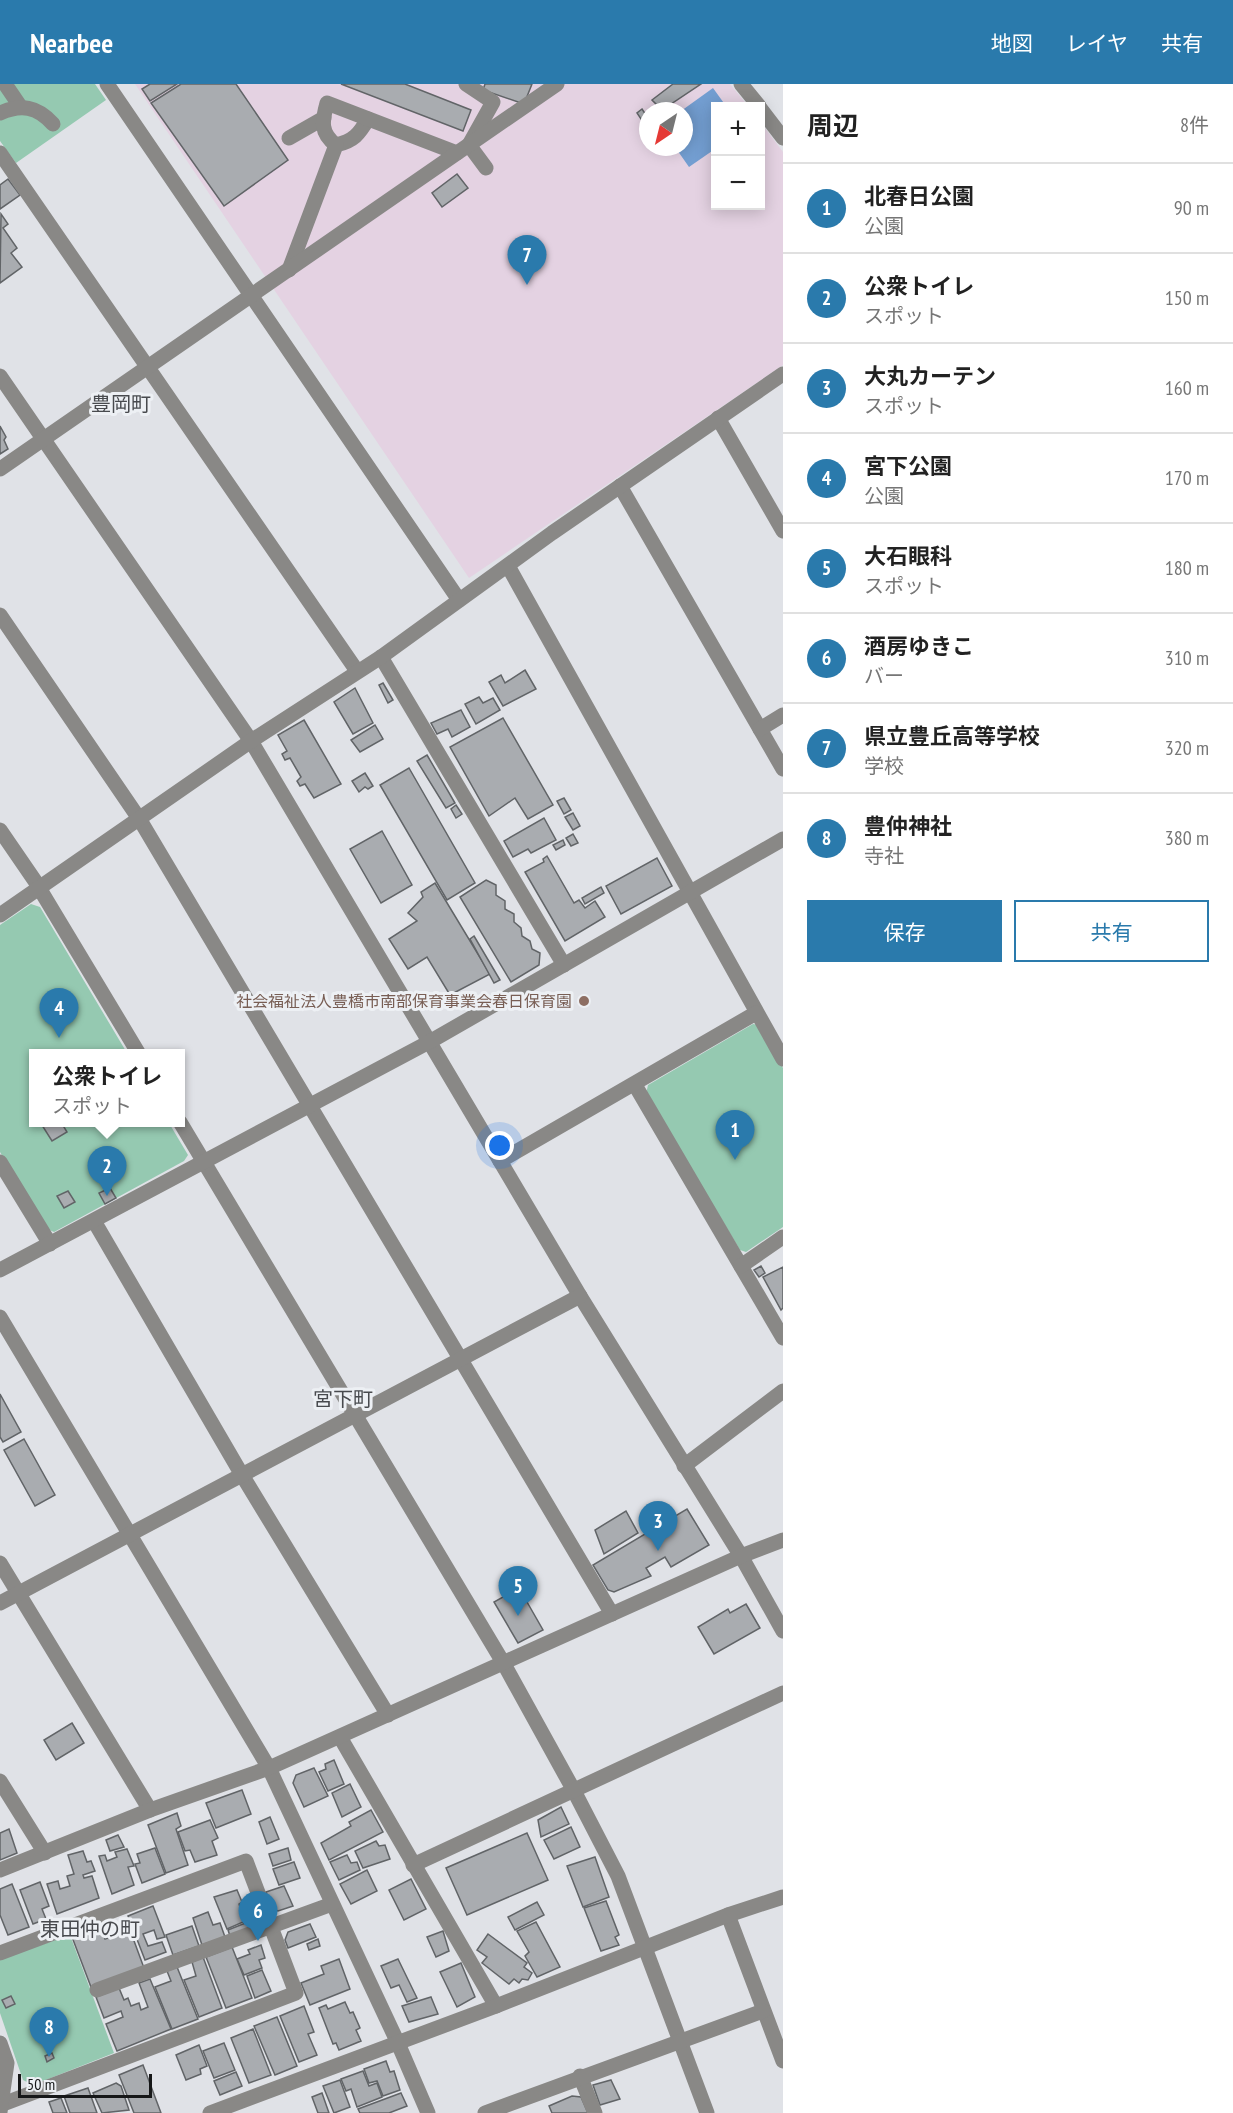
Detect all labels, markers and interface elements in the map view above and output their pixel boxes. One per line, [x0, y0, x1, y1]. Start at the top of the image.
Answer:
text: Nearbee [30, 24, 113, 61]
text: 地図 [991, 30, 1033, 57]
text: レイヤ [1066, 30, 1128, 57]
text: 共有 [1161, 30, 1203, 57]
north arrow [639, 102, 693, 156]
map controls [711, 102, 765, 210]
button: + [711, 102, 765, 156]
text: 周辺 [807, 109, 859, 142]
text: 8件 [1180, 112, 1209, 138]
button: − [711, 156, 765, 210]
text: 北春日公園 [864, 182, 974, 210]
text: 1 [822, 195, 831, 221]
text: 90 m [1174, 195, 1209, 221]
text: 公園 [864, 213, 904, 239]
pin: 7 [508, 236, 546, 285]
text: 公衆トイレ [864, 272, 974, 300]
text: 2 [822, 285, 831, 311]
text: 150 m [1165, 285, 1209, 311]
text: スポット [864, 303, 944, 329]
text: 大丸カーテン [864, 362, 996, 390]
text: 3 [822, 375, 831, 401]
text: 160 m [1165, 375, 1209, 401]
district label: 豊岡町 [91, 391, 151, 417]
text: スポット [864, 393, 944, 419]
text: 宮下公園 [864, 452, 952, 480]
text: 4 [822, 465, 831, 491]
text: 170 m [1165, 465, 1209, 491]
text: 公園 [864, 483, 904, 509]
text: 大石眼科 [864, 542, 952, 570]
text: 5 [822, 555, 831, 581]
text: 180 m [1165, 555, 1209, 581]
text: スポット [864, 573, 944, 599]
text: 酒房ゆきこ [864, 632, 974, 660]
text: 6 [822, 645, 831, 671]
text: 310 m [1165, 645, 1209, 671]
text: バー [864, 663, 904, 689]
text: 県立豊丘高等学校 [864, 722, 1040, 750]
text: 7 [822, 735, 831, 761]
text: 320 m [1165, 735, 1209, 761]
text: 学校 [864, 753, 904, 779]
text: 豊仲神社 [864, 812, 952, 840]
text: 8 [822, 825, 831, 851]
text: 380 m [1165, 825, 1209, 851]
text: 寺社 [864, 843, 904, 869]
button: 保存 [807, 900, 1002, 962]
button: 共有 [1014, 900, 1209, 962]
pin: 4 [40, 988, 78, 1038]
place label: 社会福祉法人豊橋市南部保育事業会春日保育園 [236, 991, 572, 1011]
marker: 社会福祉法人豊橋市南部保育事業会春日保育園 [577, 994, 591, 1008]
popup [29, 1049, 185, 1127]
text: 公衆トイレ [52, 1062, 162, 1090]
text: スポット [52, 1093, 132, 1119]
pin: 1 [716, 1110, 754, 1160]
your location [485, 1131, 514, 1160]
pin: 2 [88, 1146, 126, 1196]
district label: 宮下町 [313, 1386, 373, 1412]
pin: 3 [638, 1502, 678, 1551]
pin: 5 [498, 1566, 538, 1616]
pin: 6 [238, 1892, 278, 1941]
district label: 東田仲の町 [40, 1916, 140, 1942]
pin: 8 [29, 2008, 68, 2057]
scale bar [18, 2071, 152, 2098]
text: 50 m [27, 2074, 55, 2094]

